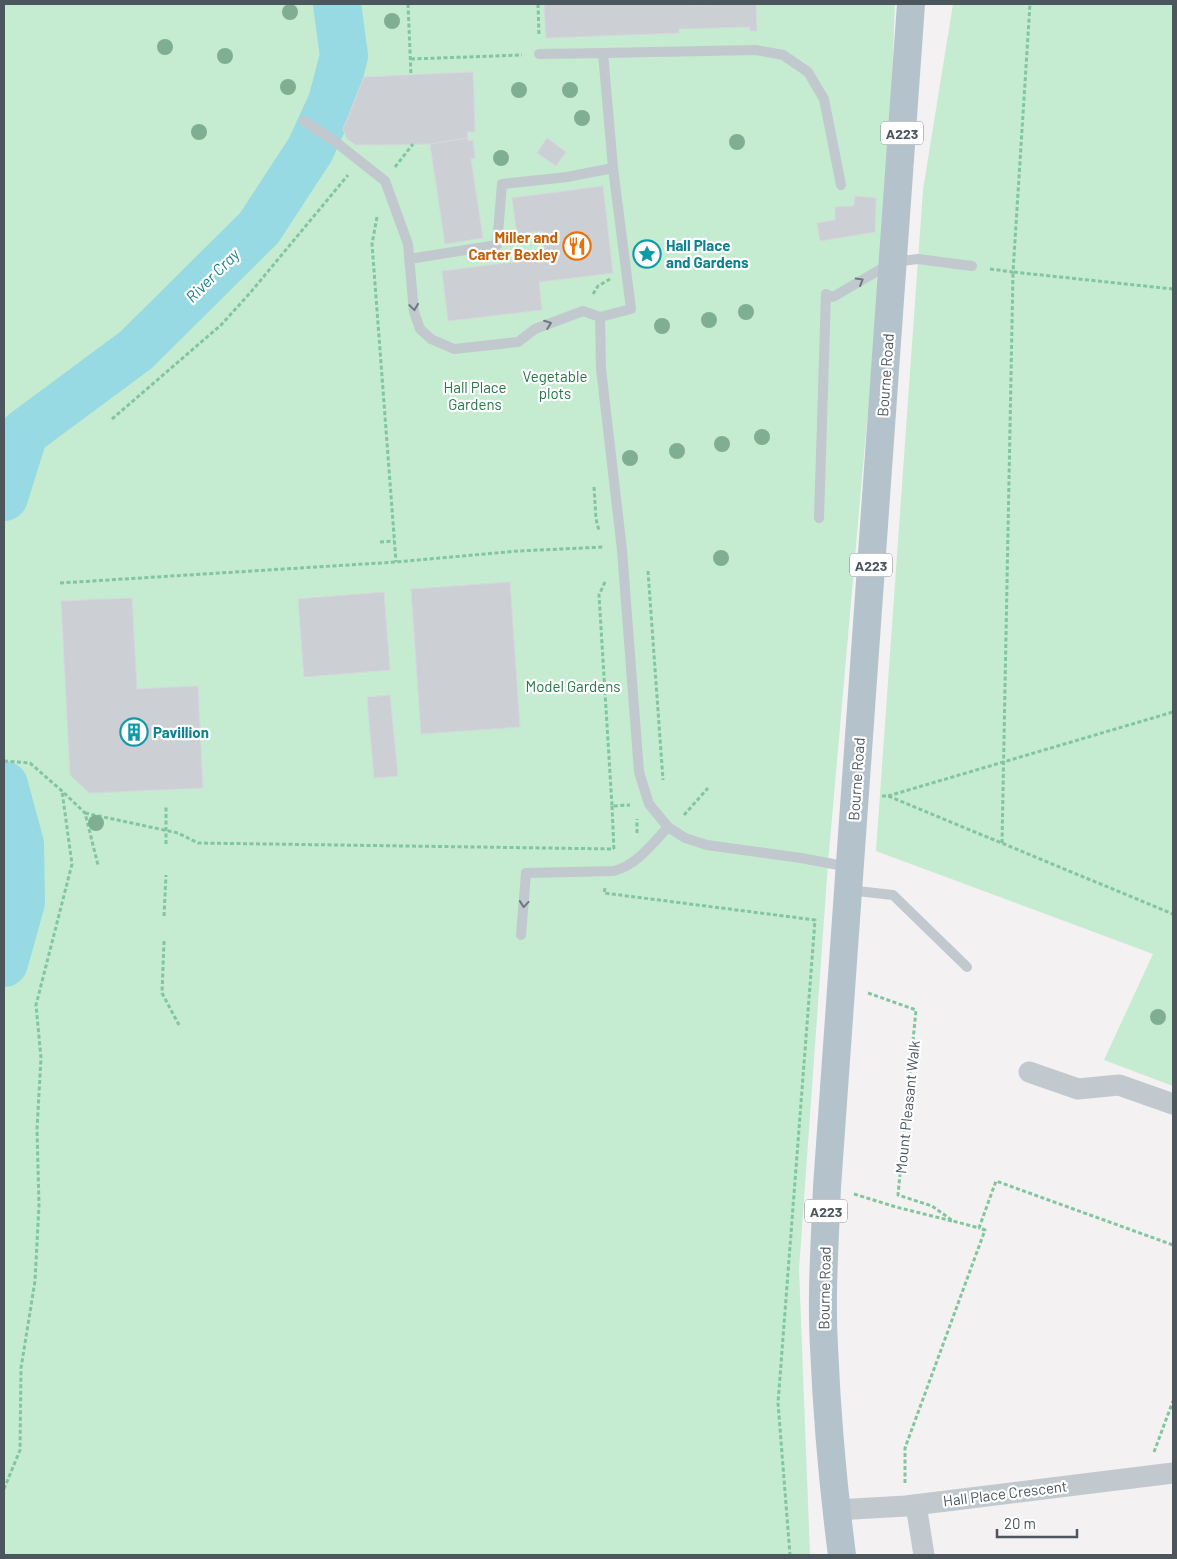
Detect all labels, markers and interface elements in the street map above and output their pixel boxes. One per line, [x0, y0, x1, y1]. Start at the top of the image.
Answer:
road number: A223 [881, 122, 923, 144]
place label: Miller and Carter Bexley [468, 228, 558, 263]
restaurant icon: Miller and Carter Bexley [562, 231, 592, 261]
place label: Hall Place and Gardens [666, 236, 749, 271]
place icon: Hall Place and Gardens [632, 239, 662, 269]
water label: River Cray [181, 244, 243, 306]
one-way arrow [854, 278, 863, 288]
one-way arrow [408, 303, 418, 311]
one-way arrow [543, 320, 552, 330]
street label: Bourne Road [873, 333, 897, 417]
park label: Vegetable plots [523, 367, 587, 402]
park label: Hall Place Gardens [443, 378, 507, 413]
road number: A223 [850, 554, 892, 576]
park label: Model Gardens [525, 677, 621, 695]
building icon: Pavillion [119, 717, 149, 747]
place label: Pavillion [153, 723, 209, 741]
street label: Bourne Road [844, 737, 868, 821]
one-way arrow [518, 901, 529, 909]
street label: Mount Pleasant Walk [891, 1039, 923, 1175]
road number: A223 [805, 1200, 847, 1222]
street label: Bourne Road [814, 1246, 834, 1330]
street label: Hall Place Crescent [942, 1476, 1068, 1510]
scale bar [997, 1506, 1077, 1538]
text: 20 m [1004, 1514, 1036, 1532]

